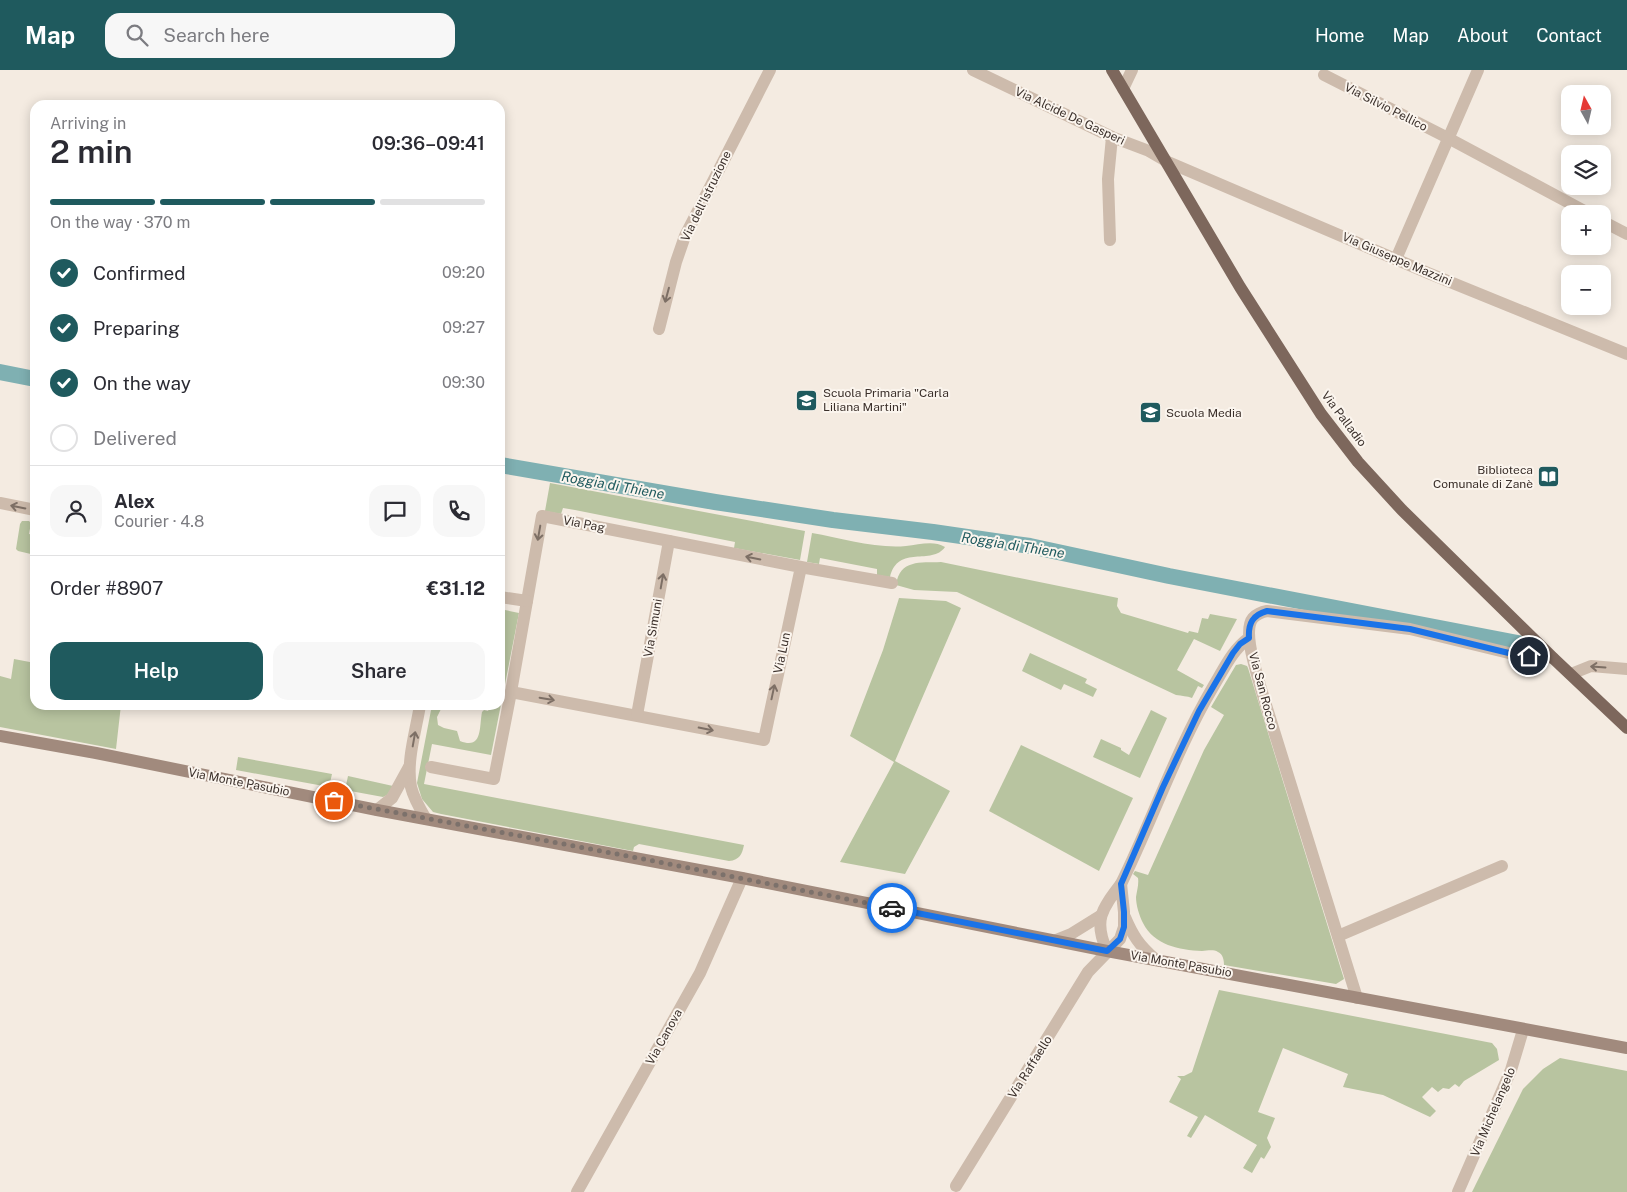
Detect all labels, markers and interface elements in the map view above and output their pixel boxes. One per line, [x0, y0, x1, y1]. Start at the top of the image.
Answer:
search box [105, 13, 455, 58]
text: Map [25, 21, 75, 49]
icon: search [123, 21, 151, 49]
text: Search here [163, 24, 270, 46]
text: Home [1315, 25, 1365, 46]
text: Map [1393, 25, 1429, 46]
text: About [1457, 25, 1508, 46]
text: Contact [1536, 25, 1602, 46]
street label: Via Silvio Pellico [1342, 80, 1430, 134]
street label: Via Alcide De Gasperi [1013, 84, 1127, 148]
north arrow [1561, 85, 1611, 135]
map controls [1561, 85, 1611, 315]
text: Arriving in [50, 114, 126, 133]
text: 09:36–09:41 [372, 132, 485, 154]
text: 2 min [50, 133, 133, 170]
button: layers [1561, 145, 1611, 195]
street label: Via dell'Istruzione [678, 148, 734, 243]
button: + [1561, 205, 1611, 255]
text: On the way · 370 m [50, 213, 190, 232]
street label: Via Giuseppe Mazzini [1340, 230, 1454, 288]
icon: check [50, 259, 78, 287]
text: Confirmed [93, 262, 186, 284]
text: 09:20 [442, 263, 485, 282]
button: − [1561, 265, 1611, 315]
one-way arrow [662, 287, 672, 303]
icon: check [50, 314, 78, 342]
text: Preparing [93, 317, 180, 339]
text: 09:27 [442, 318, 485, 337]
icon: check [50, 369, 78, 397]
text: On the way [93, 372, 191, 394]
text: 09:30 [442, 373, 485, 392]
place label: Scuola Primaria "Carla Liliana Martini" [823, 386, 949, 414]
school or university icon: Scuola Primaria "Carla Liliana Martini" [795, 388, 819, 412]
street label: Via Palladio [1319, 389, 1369, 450]
school or university icon: Scuola Media [1138, 401, 1162, 425]
place label: Scuola Media [1166, 406, 1242, 420]
text: Delivered [93, 427, 177, 449]
place label: Biblioteca Comunale di Zanè [1433, 463, 1533, 491]
library icon: Biblioteca Comunale di Zanè [1537, 465, 1561, 489]
water label: Roggia di Thiene [560, 468, 666, 502]
button: person [50, 485, 102, 537]
button: chat [369, 485, 421, 537]
button: phone [433, 485, 485, 537]
text: Alex [114, 490, 155, 512]
one-way arrow [10, 501, 26, 511]
text: Courier · 4.8 [114, 512, 204, 531]
street label: Via Pag [562, 513, 606, 535]
one-way arrow [533, 525, 543, 541]
water label: Roggia di Thiene [960, 529, 1066, 561]
one-way arrow [746, 552, 762, 562]
one-way arrow [657, 574, 667, 590]
text: Order #8907 [50, 577, 163, 599]
text: €31.12 [427, 577, 485, 599]
street label: Via Simuni [641, 598, 665, 658]
street label: Via Lun [771, 631, 793, 675]
pin [1508, 635, 1550, 677]
button: Help [50, 642, 263, 700]
button: Share [273, 642, 485, 700]
icon: home [1515, 642, 1543, 670]
street label: Via San Rocco [1246, 651, 1280, 731]
one-way arrow [1590, 663, 1606, 672]
one-way arrow [769, 685, 779, 701]
one-way arrow [538, 694, 554, 704]
one-way arrow [698, 725, 714, 734]
one-way arrow [410, 732, 420, 748]
street label: Via Monte Pasubio [187, 765, 291, 799]
pin [313, 780, 355, 822]
icon: bag [320, 787, 348, 815]
courier [867, 883, 917, 933]
icon: car [878, 894, 906, 922]
street label: Via Monte Pasubio [1129, 948, 1233, 980]
street label: Via Canova [643, 1007, 685, 1067]
street label: Via Raffaello [1005, 1033, 1055, 1101]
street label: Via Michelangelo [1468, 1065, 1518, 1159]

